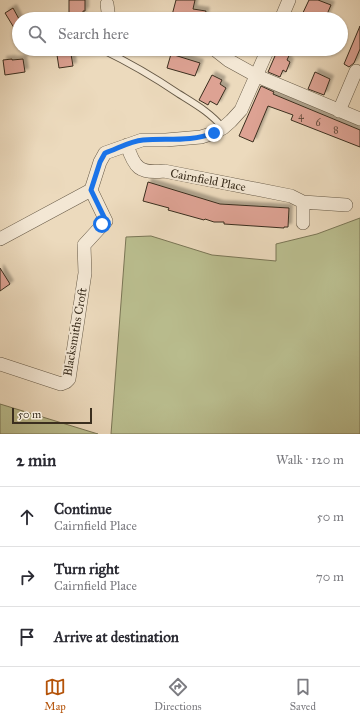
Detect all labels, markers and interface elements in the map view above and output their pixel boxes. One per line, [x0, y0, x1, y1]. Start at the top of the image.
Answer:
search box [12, 12, 348, 56]
icon: search [26, 23, 48, 45]
text: Search here [58, 25, 129, 43]
house number: 4 [298, 110, 304, 122]
house number: 6 [315, 117, 321, 129]
route end [205, 124, 223, 142]
house number: 8 [333, 124, 339, 136]
street label: Cairnfield Place [169, 166, 247, 194]
route start [93, 215, 111, 233]
street label: Blacksmiths Croft [60, 286, 90, 377]
scale bar [12, 406, 92, 425]
text: 50 m [18, 408, 41, 421]
text: 2 min [16, 450, 56, 471]
text: Walk · 120 m [276, 452, 344, 468]
text: Continue [54, 500, 112, 518]
icon: ahead [16, 506, 38, 528]
text: 50 m [317, 509, 344, 525]
text: Cairnfield Place [54, 518, 137, 534]
text: Turn right [54, 560, 119, 578]
icon: right [16, 566, 38, 588]
text: 70 m [316, 569, 344, 585]
text: Cairnfield Place [54, 578, 137, 594]
icon: arrive [16, 626, 38, 648]
text: Arrive at destination [54, 628, 179, 646]
tab: Map [44, 676, 66, 713]
tab: Directions [154, 676, 202, 713]
tab: Saved [290, 676, 316, 713]

